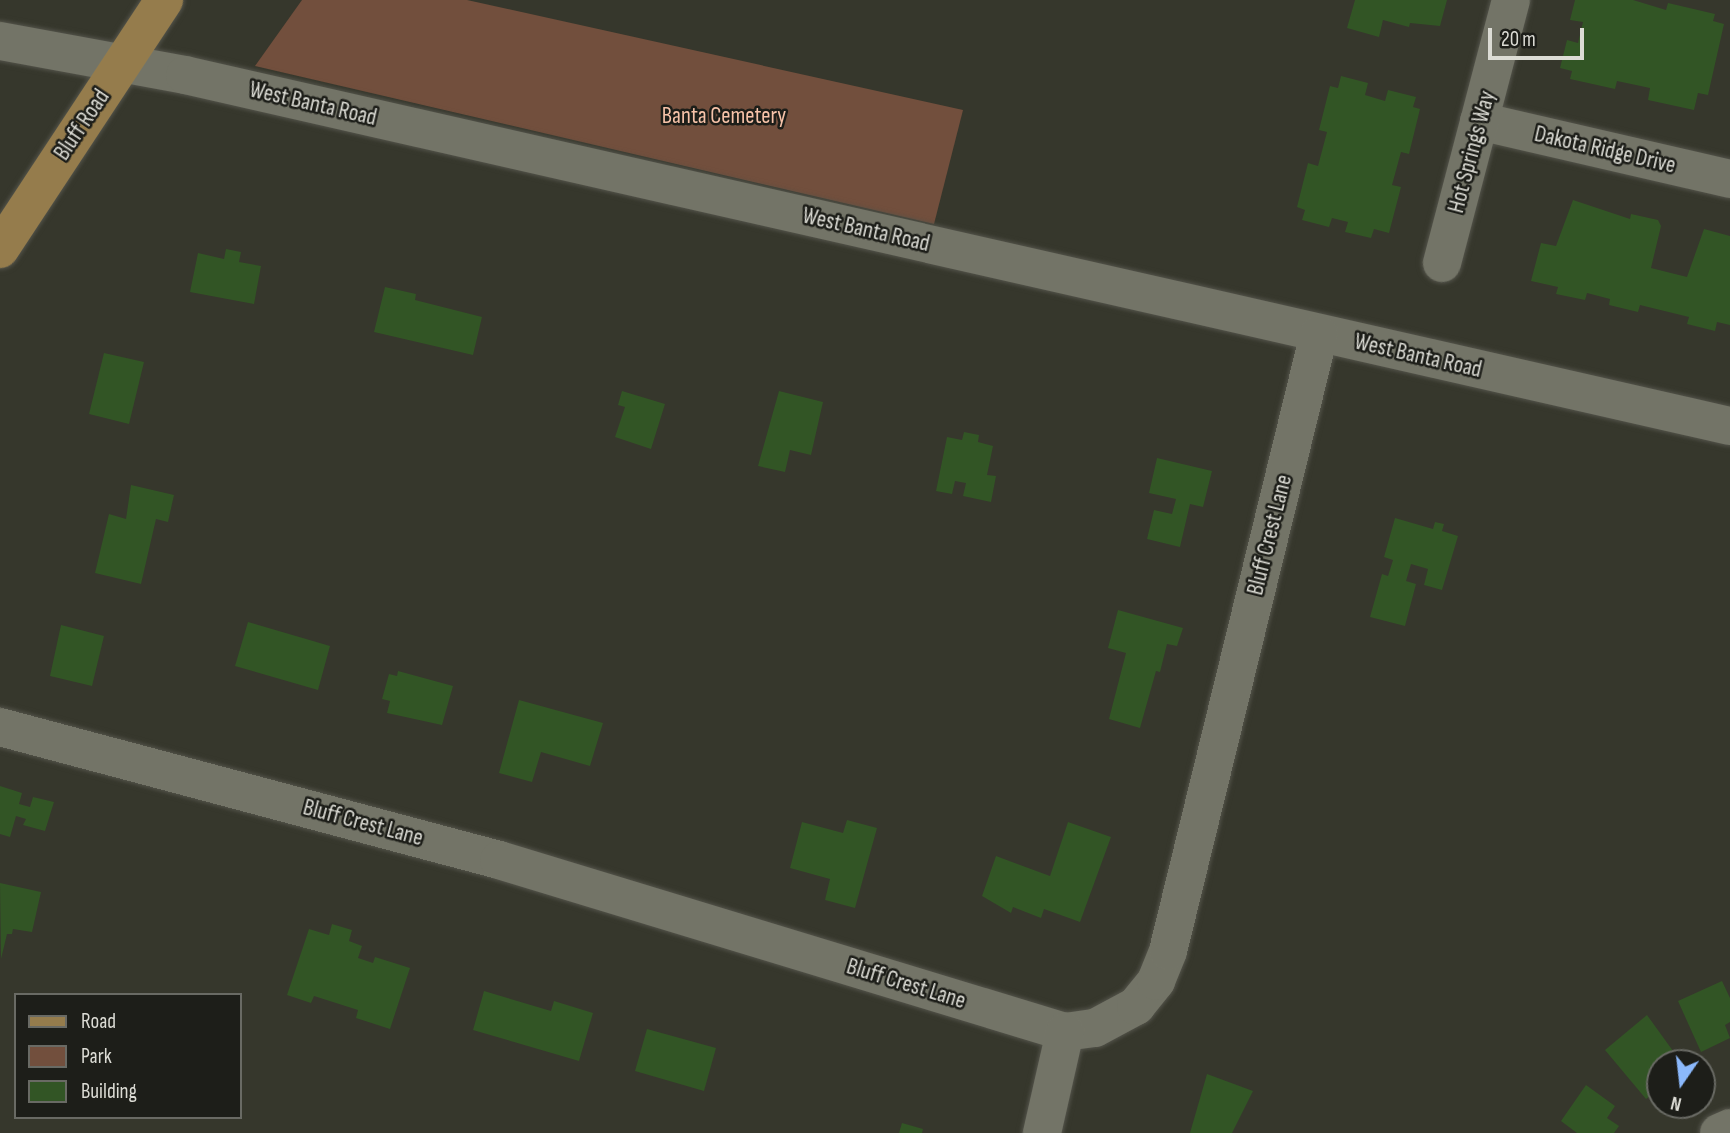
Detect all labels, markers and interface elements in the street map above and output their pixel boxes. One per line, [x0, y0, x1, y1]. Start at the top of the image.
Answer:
scale bar [1492, 14, 1588, 58]
text: 20 m [1501, 27, 1536, 52]
street label: West Banta Road [247, 76, 379, 132]
street label: Bluff Road [48, 84, 116, 166]
street label: Hot Springs Way [1442, 88, 1502, 216]
park label: Banta Cemetery [662, 102, 786, 130]
street label: Dakota Ridge Drive [1532, 120, 1678, 180]
street label: West Banta Road [800, 202, 932, 258]
street label: West Banta Road [1352, 328, 1484, 384]
street label: Bluff Crest Lane [1242, 472, 1298, 598]
street label: Bluff Crest Lane [300, 794, 426, 852]
street label: Bluff Crest Lane [843, 953, 969, 1015]
legend [14, 993, 242, 1119]
text: Road [81, 1009, 116, 1034]
text: Park [81, 1044, 112, 1069]
north arrow [1646, 1049, 1716, 1119]
text: Building [81, 1079, 137, 1104]
text: N [1669, 1091, 1684, 1115]

